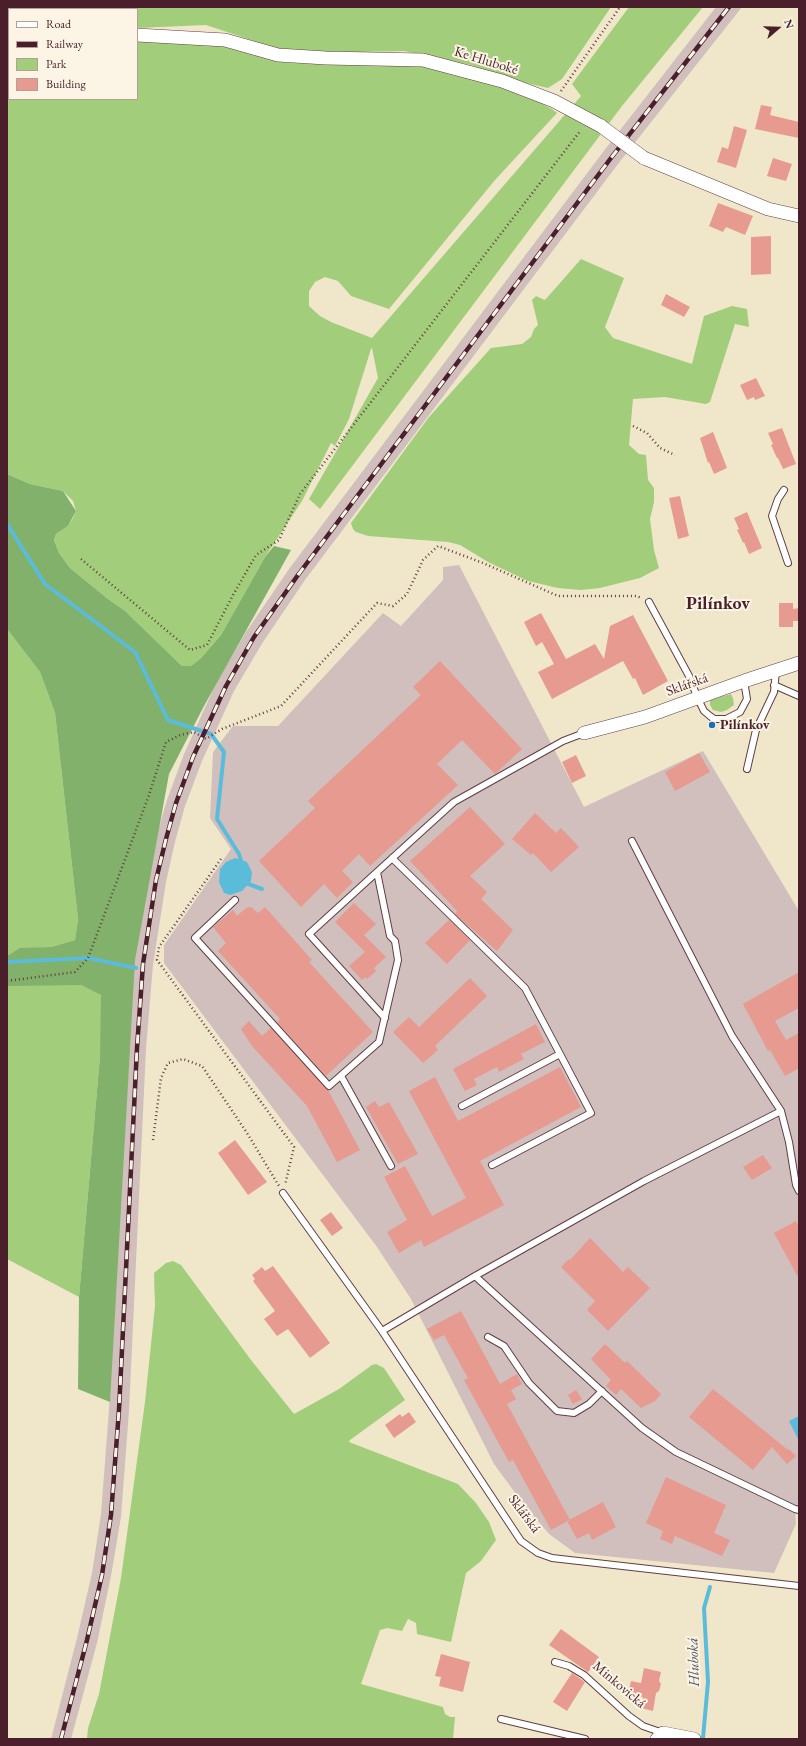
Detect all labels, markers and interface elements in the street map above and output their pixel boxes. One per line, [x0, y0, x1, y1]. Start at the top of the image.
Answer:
legend [8, 8, 138, 100]
north arrow [758, 8, 798, 48]
text: Road [46, 16, 71, 32]
text: N [781, 17, 797, 30]
text: Railway [46, 36, 83, 52]
street label: Ke Hluboké [452, 43, 520, 79]
text: Park [46, 56, 66, 72]
text: Building [46, 76, 86, 92]
district label: Pilínkov [686, 593, 750, 615]
street label: Sklářská [664, 670, 710, 700]
place label: Pilínkov [720, 717, 770, 733]
marker: Pilínkov [707, 720, 717, 730]
street label: Sklářská [504, 1492, 544, 1536]
water label: Hluboká [684, 1637, 704, 1687]
street label: Minkovická [589, 1658, 649, 1712]

